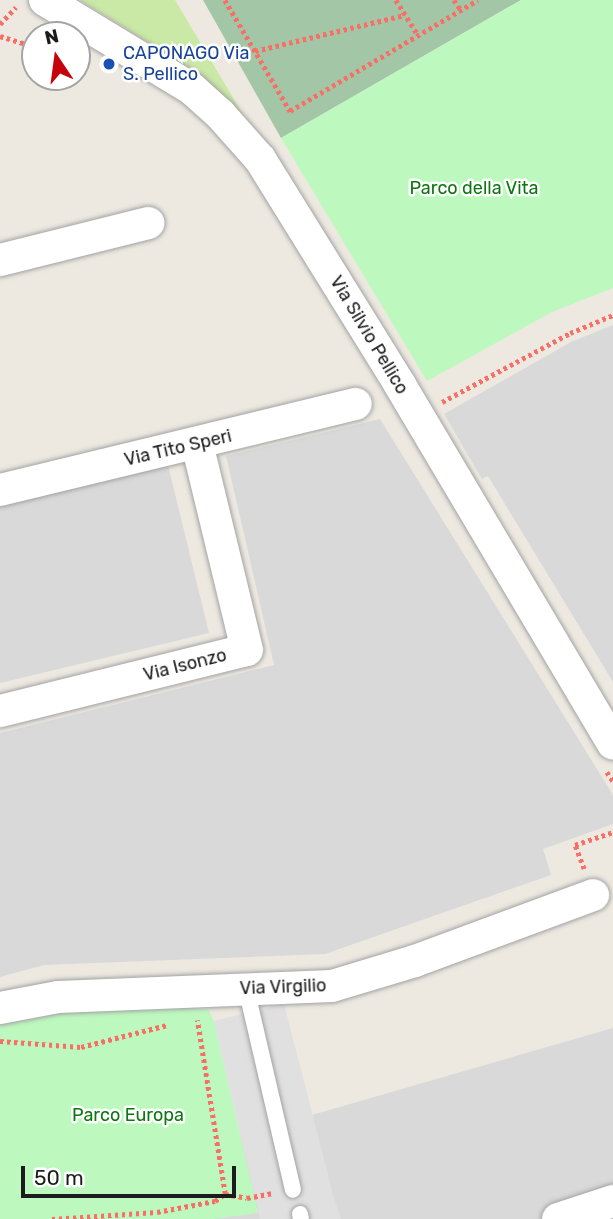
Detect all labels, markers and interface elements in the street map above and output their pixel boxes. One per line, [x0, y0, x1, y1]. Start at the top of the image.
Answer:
north arrow [21, 21, 91, 91]
text: N [42, 24, 61, 50]
place label: CAPONAGO Via S. Pellico [123, 43, 250, 86]
marker: CAPONAGO Via S. Pellico [101, 56, 117, 72]
park label: Parco della Vita [409, 177, 539, 199]
street label: Via Silvio Pellico [325, 272, 413, 398]
street label: Via Tito Speri [122, 425, 234, 471]
street label: Via Isonzo [141, 644, 229, 686]
street label: Via Virgilio [239, 975, 327, 999]
park label: Parco Europa [72, 1104, 184, 1126]
scale bar [24, 1152, 240, 1196]
text: 50 m [34, 1165, 84, 1190]

